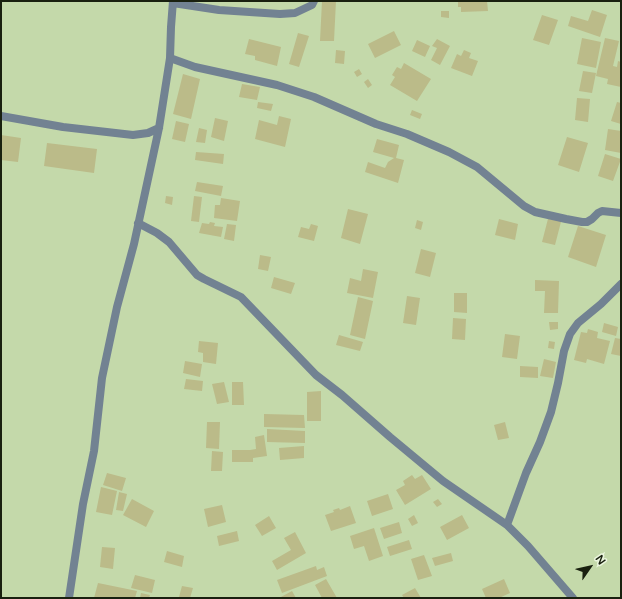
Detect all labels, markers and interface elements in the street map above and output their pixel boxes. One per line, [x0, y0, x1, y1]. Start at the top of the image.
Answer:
north arrow [570, 547, 610, 587]
text: N [593, 553, 608, 567]

